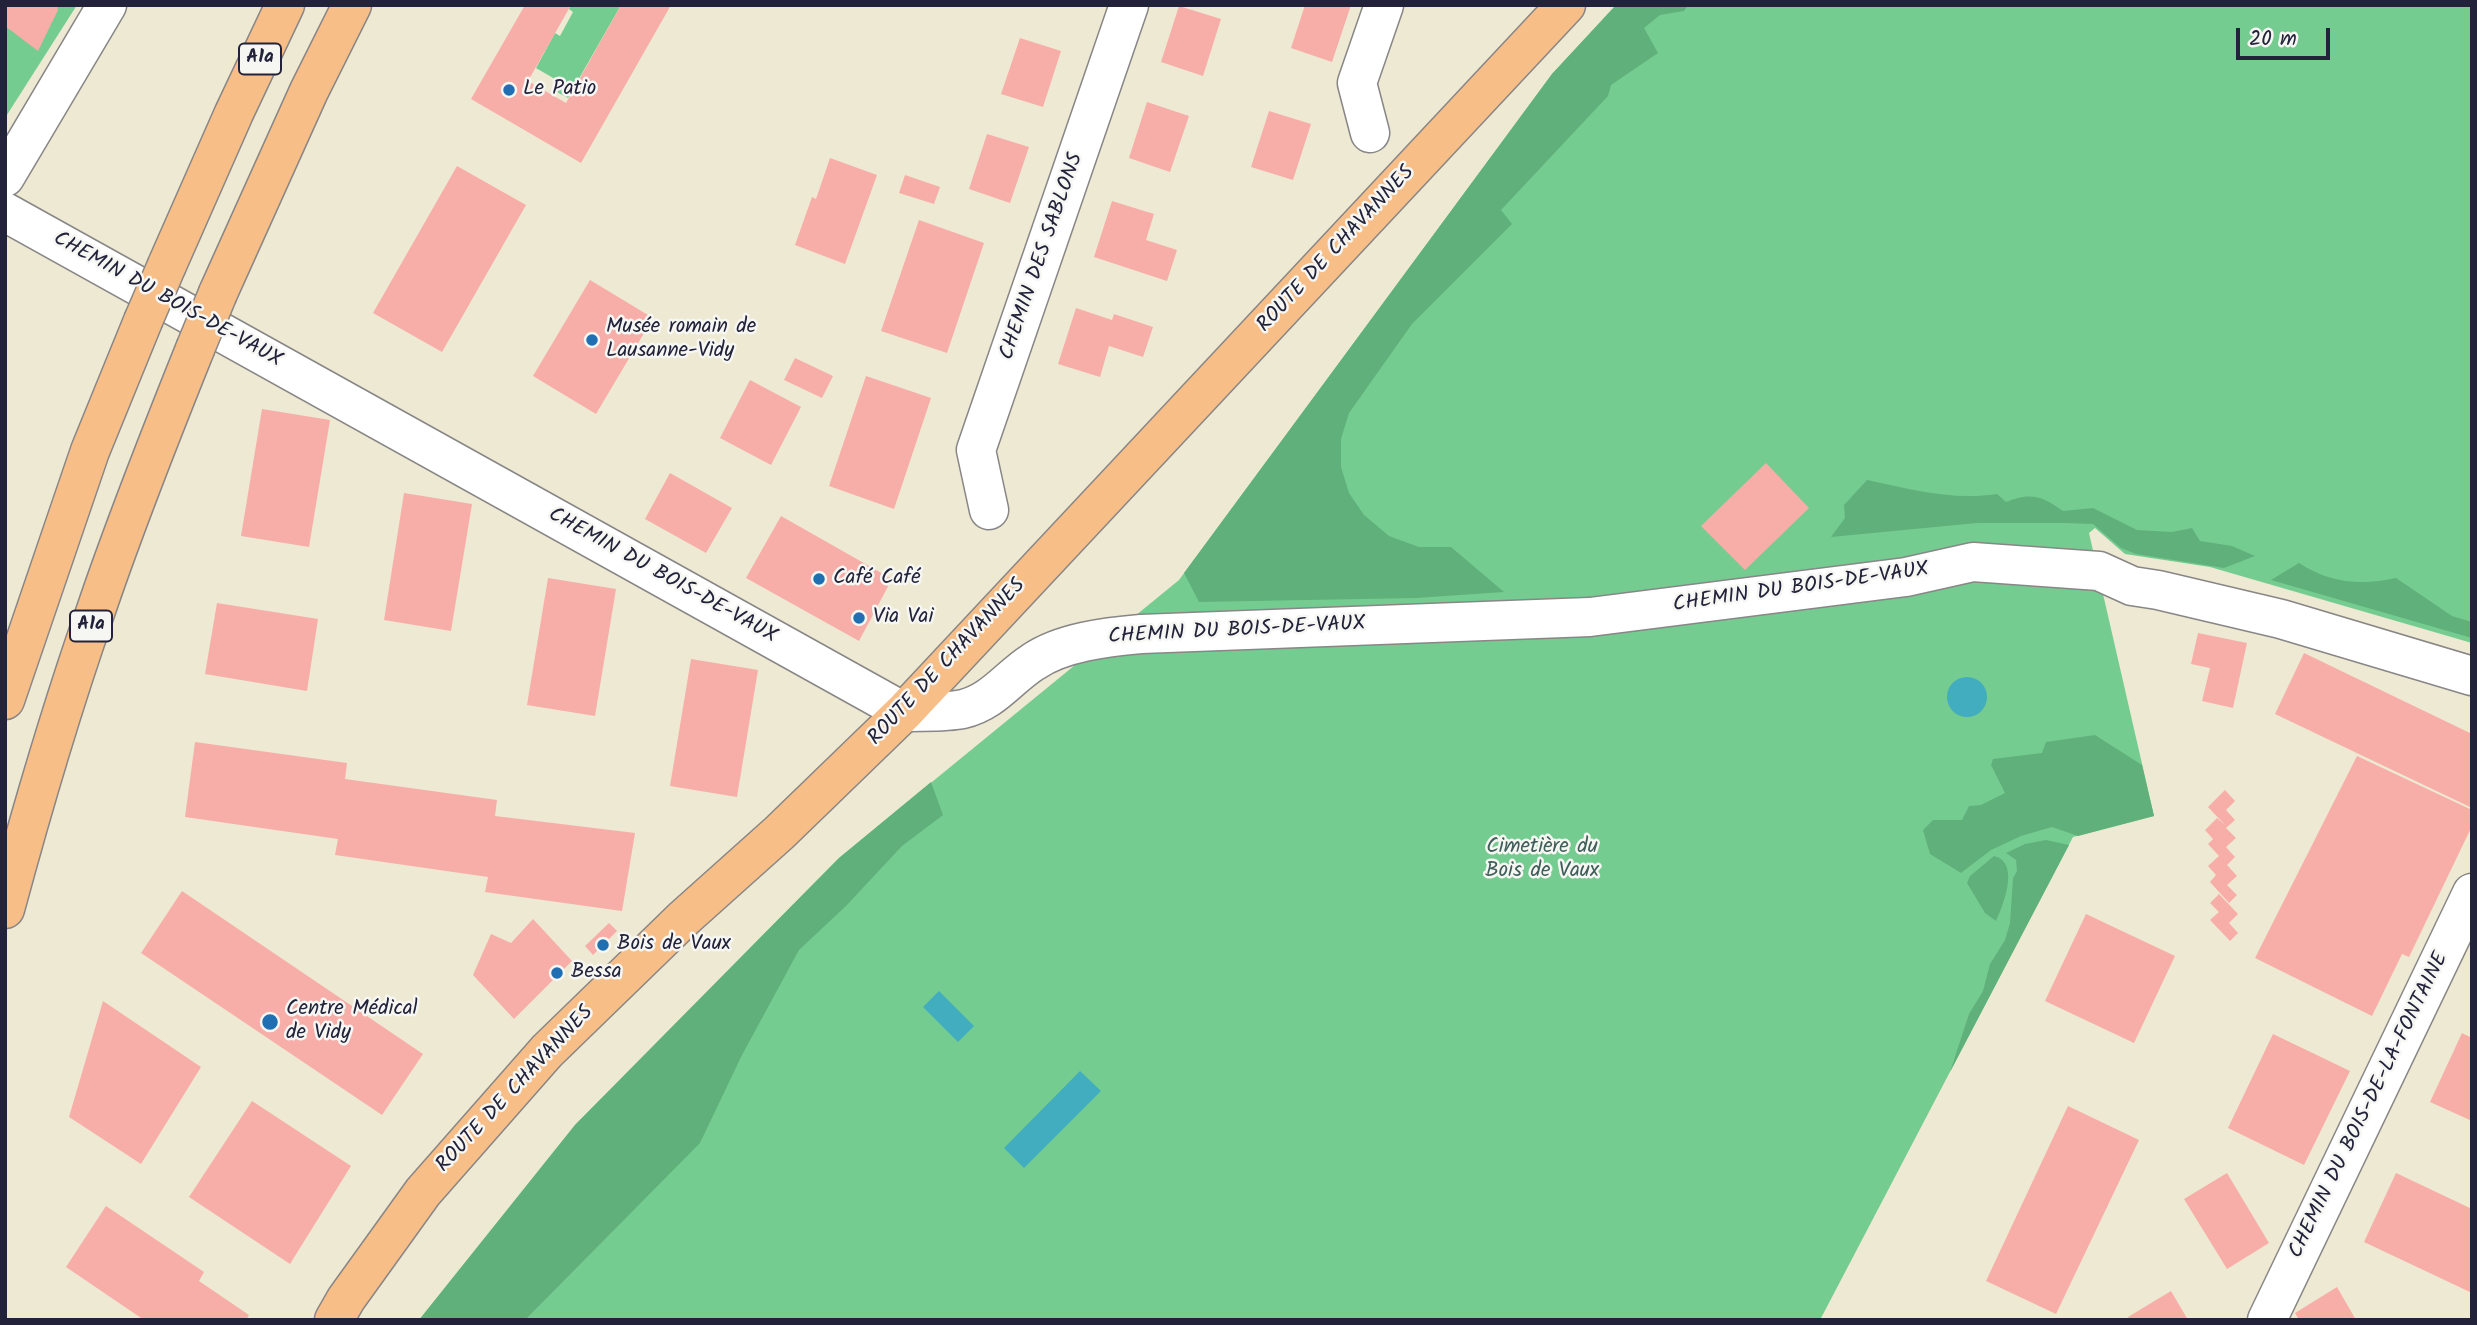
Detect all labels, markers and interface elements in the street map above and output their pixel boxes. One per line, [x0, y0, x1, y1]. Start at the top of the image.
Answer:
scale bar [2239, 14, 2334, 58]
text: 20 m [2249, 23, 2297, 56]
road number: A1a [239, 44, 281, 74]
place label: Le Patio [523, 77, 596, 103]
marker: Le Patio [501, 82, 517, 98]
street label: CHEMIN DES SABLONS [996, 150, 1090, 364]
street label: ROUTE DE CHAVANNES [1253, 161, 1421, 339]
street label: CHEMIN DU BOIS-DE-VAUX [48, 227, 286, 375]
place label: Musée romain de Lausanne-Vidy [606, 315, 756, 365]
marker: Musée romain de Lausanne-Vidy [584, 332, 600, 348]
street label: CHEMIN DU BOIS-DE-VAUX [543, 503, 781, 651]
street label: CHEMIN DU BOIS-DE-VAUX [1672, 559, 1930, 619]
place label: Café Café [833, 566, 920, 592]
marker: Café Café [811, 571, 827, 587]
street label: ROUTE DE CHAVANNES [864, 574, 1032, 752]
place label: Via Vai [873, 605, 933, 631]
road number: A1a [70, 610, 112, 642]
marker: Via Vai [851, 610, 867, 626]
street label: CHEMIN DU BOIS-DE-VAUX [1108, 613, 1366, 651]
park label: Cimetière du Bois de Vaux [1485, 835, 1599, 885]
place label: Bois de Vaux [617, 932, 731, 958]
marker: Bois de Vaux [595, 937, 611, 953]
street label: CHEMIN DU BOIS-DE-LA-FONTAINE [2285, 949, 2455, 1263]
place label: Bessa [571, 960, 622, 986]
marker: Bessa [549, 965, 565, 981]
place label: Centre Médical de Vidy [286, 997, 418, 1047]
street label: ROUTE DE CHAVANNES [432, 1001, 600, 1179]
marker: Centre Médical de Vidy [260, 1012, 280, 1032]

